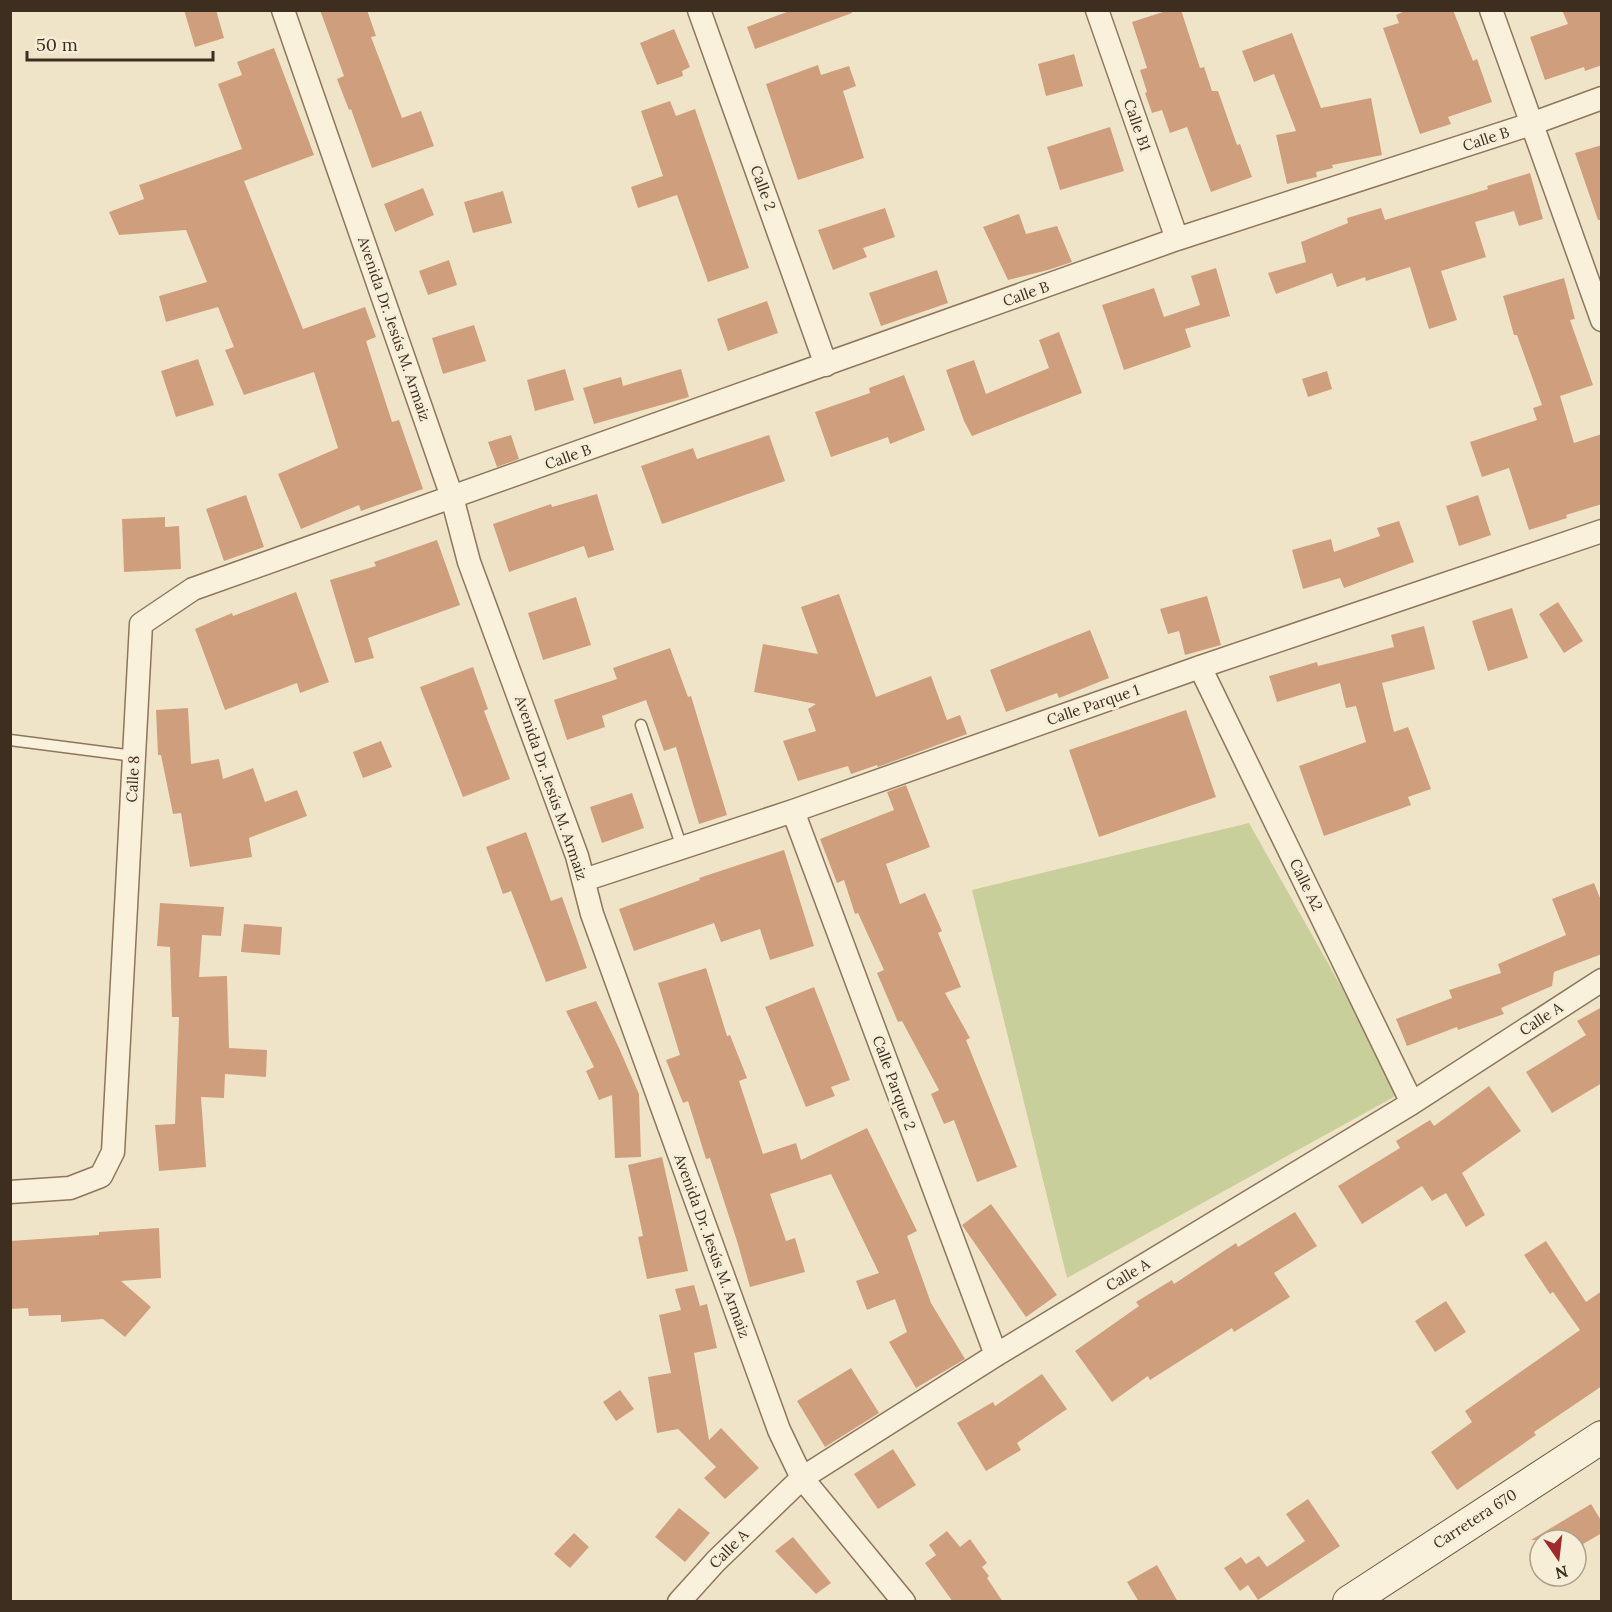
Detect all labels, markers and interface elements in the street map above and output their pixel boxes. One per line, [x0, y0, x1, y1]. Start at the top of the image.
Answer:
scale bar [27, 24, 213, 62]
text: 50 m [36, 33, 78, 56]
street label: Calle B1 [1120, 97, 1155, 153]
street label: Calle B [1460, 122, 1512, 155]
street label: Calle 2 [747, 163, 780, 213]
street label: Avenida Dr. Jesús M. Armaiz [354, 233, 435, 424]
street label: Calle B [1000, 276, 1052, 311]
street label: Calle B [542, 439, 594, 474]
street label: Calle Parque 1 [1044, 680, 1142, 729]
street label: Avenida Dr. Jesús M. Armaiz [511, 692, 592, 883]
street label: Calle 8 [122, 755, 143, 803]
street label: Calle A2 [1286, 855, 1327, 914]
street label: Calle A [1515, 997, 1566, 1040]
street label: Calle Parque 2 [869, 1033, 920, 1133]
street label: Avenida Dr. Jesús M. Armaiz [670, 1150, 755, 1340]
street label: Calle A [1102, 1254, 1154, 1295]
street label: Carretera 670 [1429, 1484, 1520, 1553]
street label: Calle A [705, 1525, 753, 1572]
north arrow [1528, 1528, 1588, 1588]
text: N [1553, 1561, 1570, 1584]

